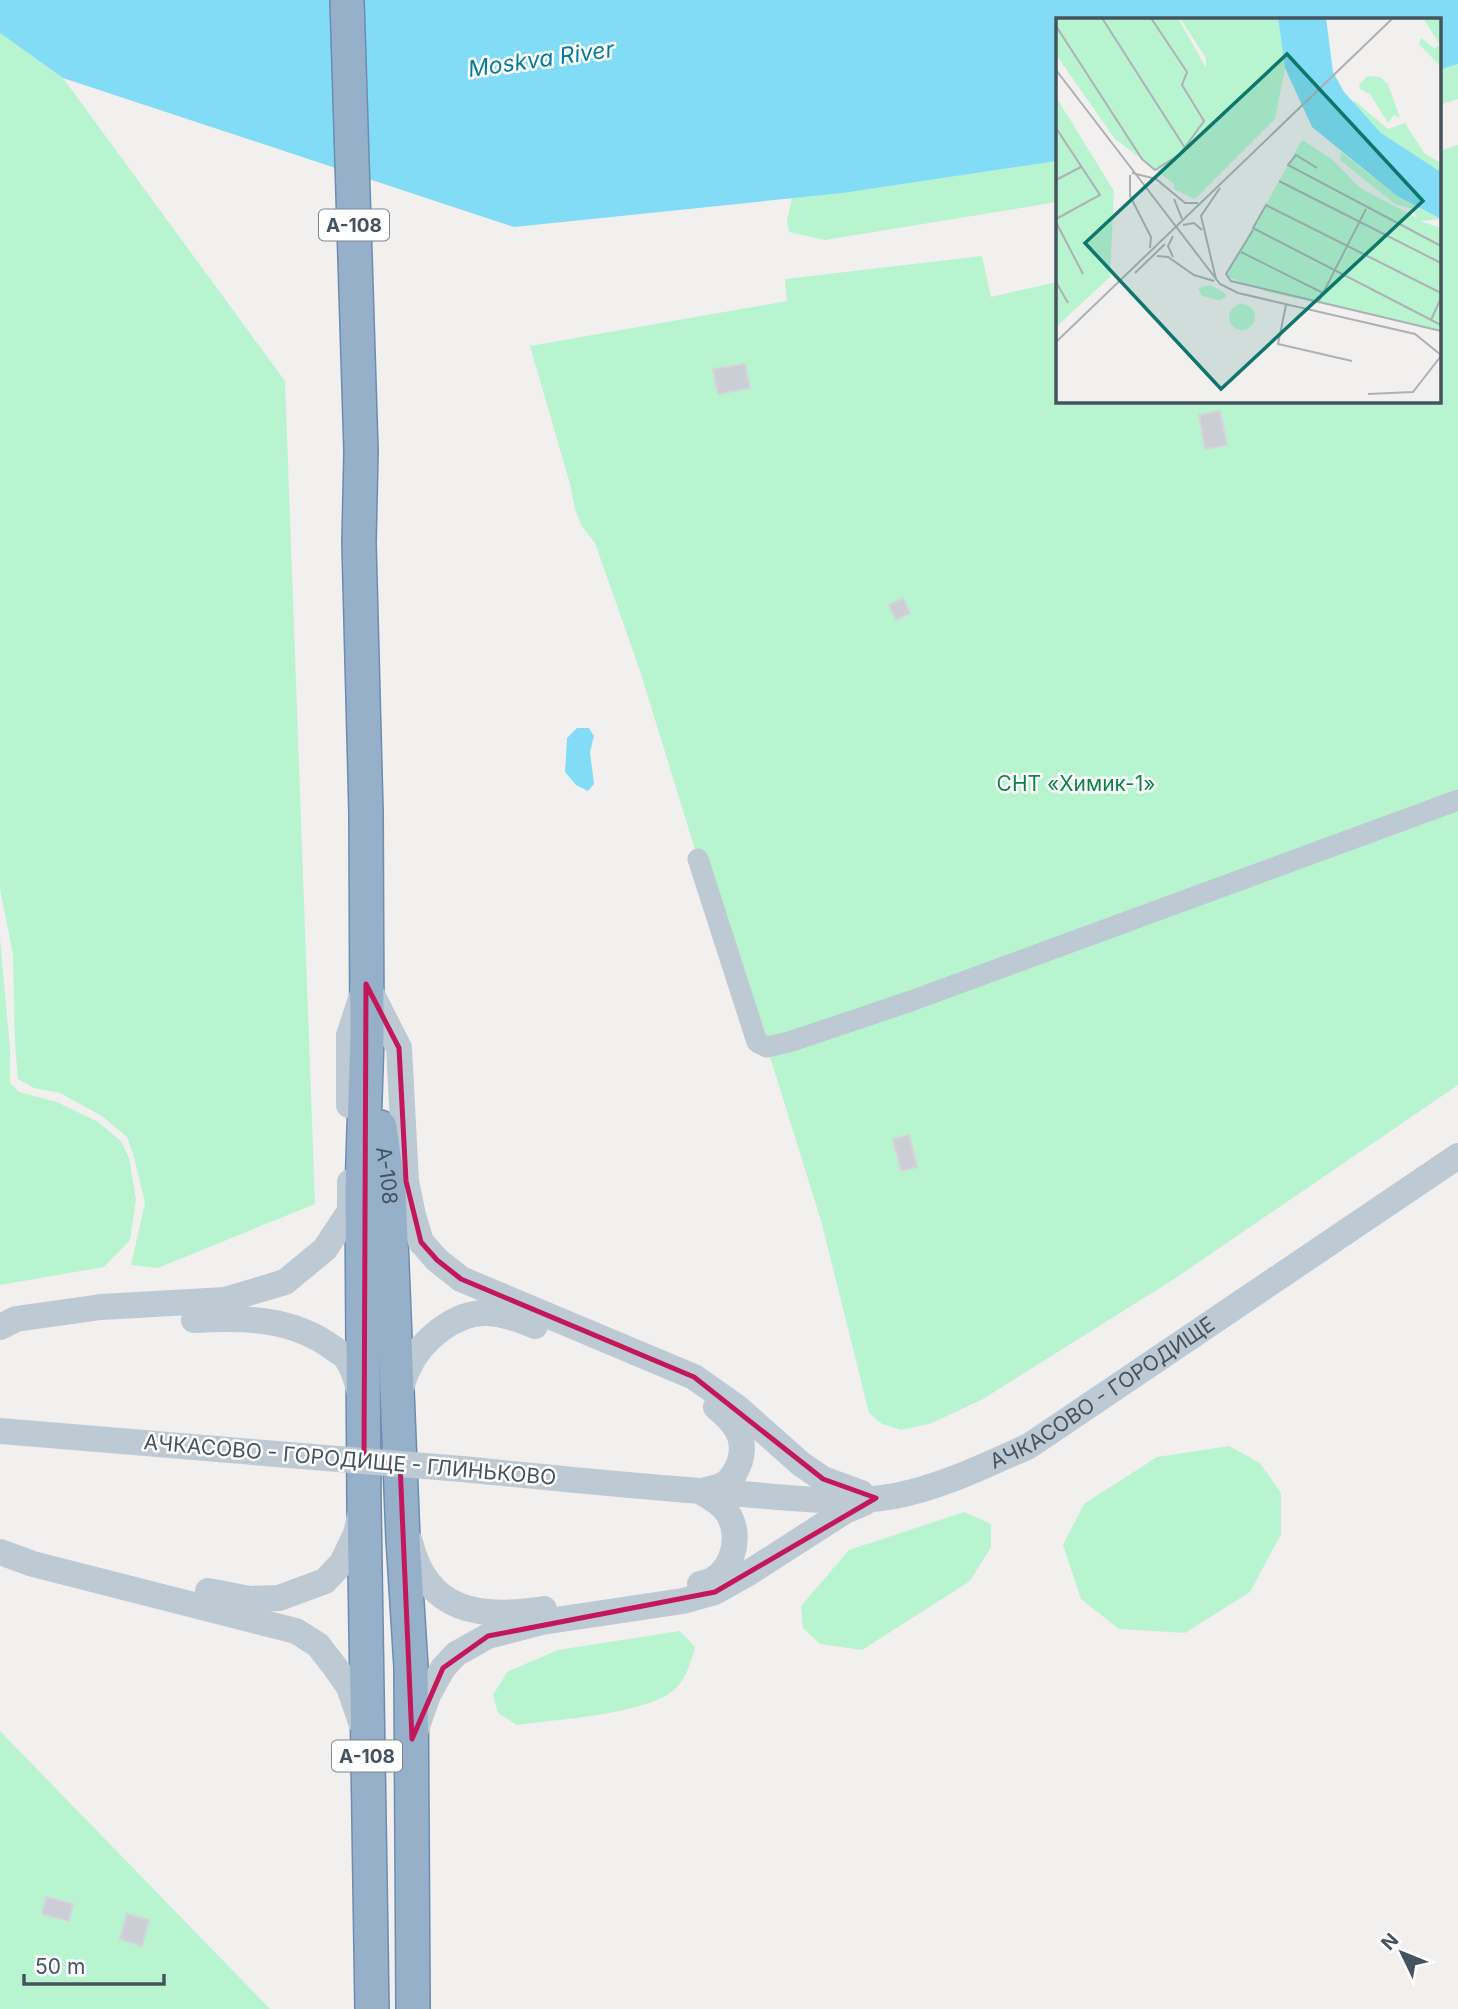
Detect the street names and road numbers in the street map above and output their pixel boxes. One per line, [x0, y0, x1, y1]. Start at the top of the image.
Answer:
road number: А-108 [319, 210, 389, 241]
street label: А-108 [371, 1145, 403, 1205]
street label: АЧКАСОВО - ГОРОДИЩЕ [986, 1311, 1219, 1474]
street label: АЧКАСОВО - ГОРОДИЩЕ - ГЛИНЬКОВО [143, 1429, 557, 1490]
road number: А-108 [332, 1740, 402, 1772]

